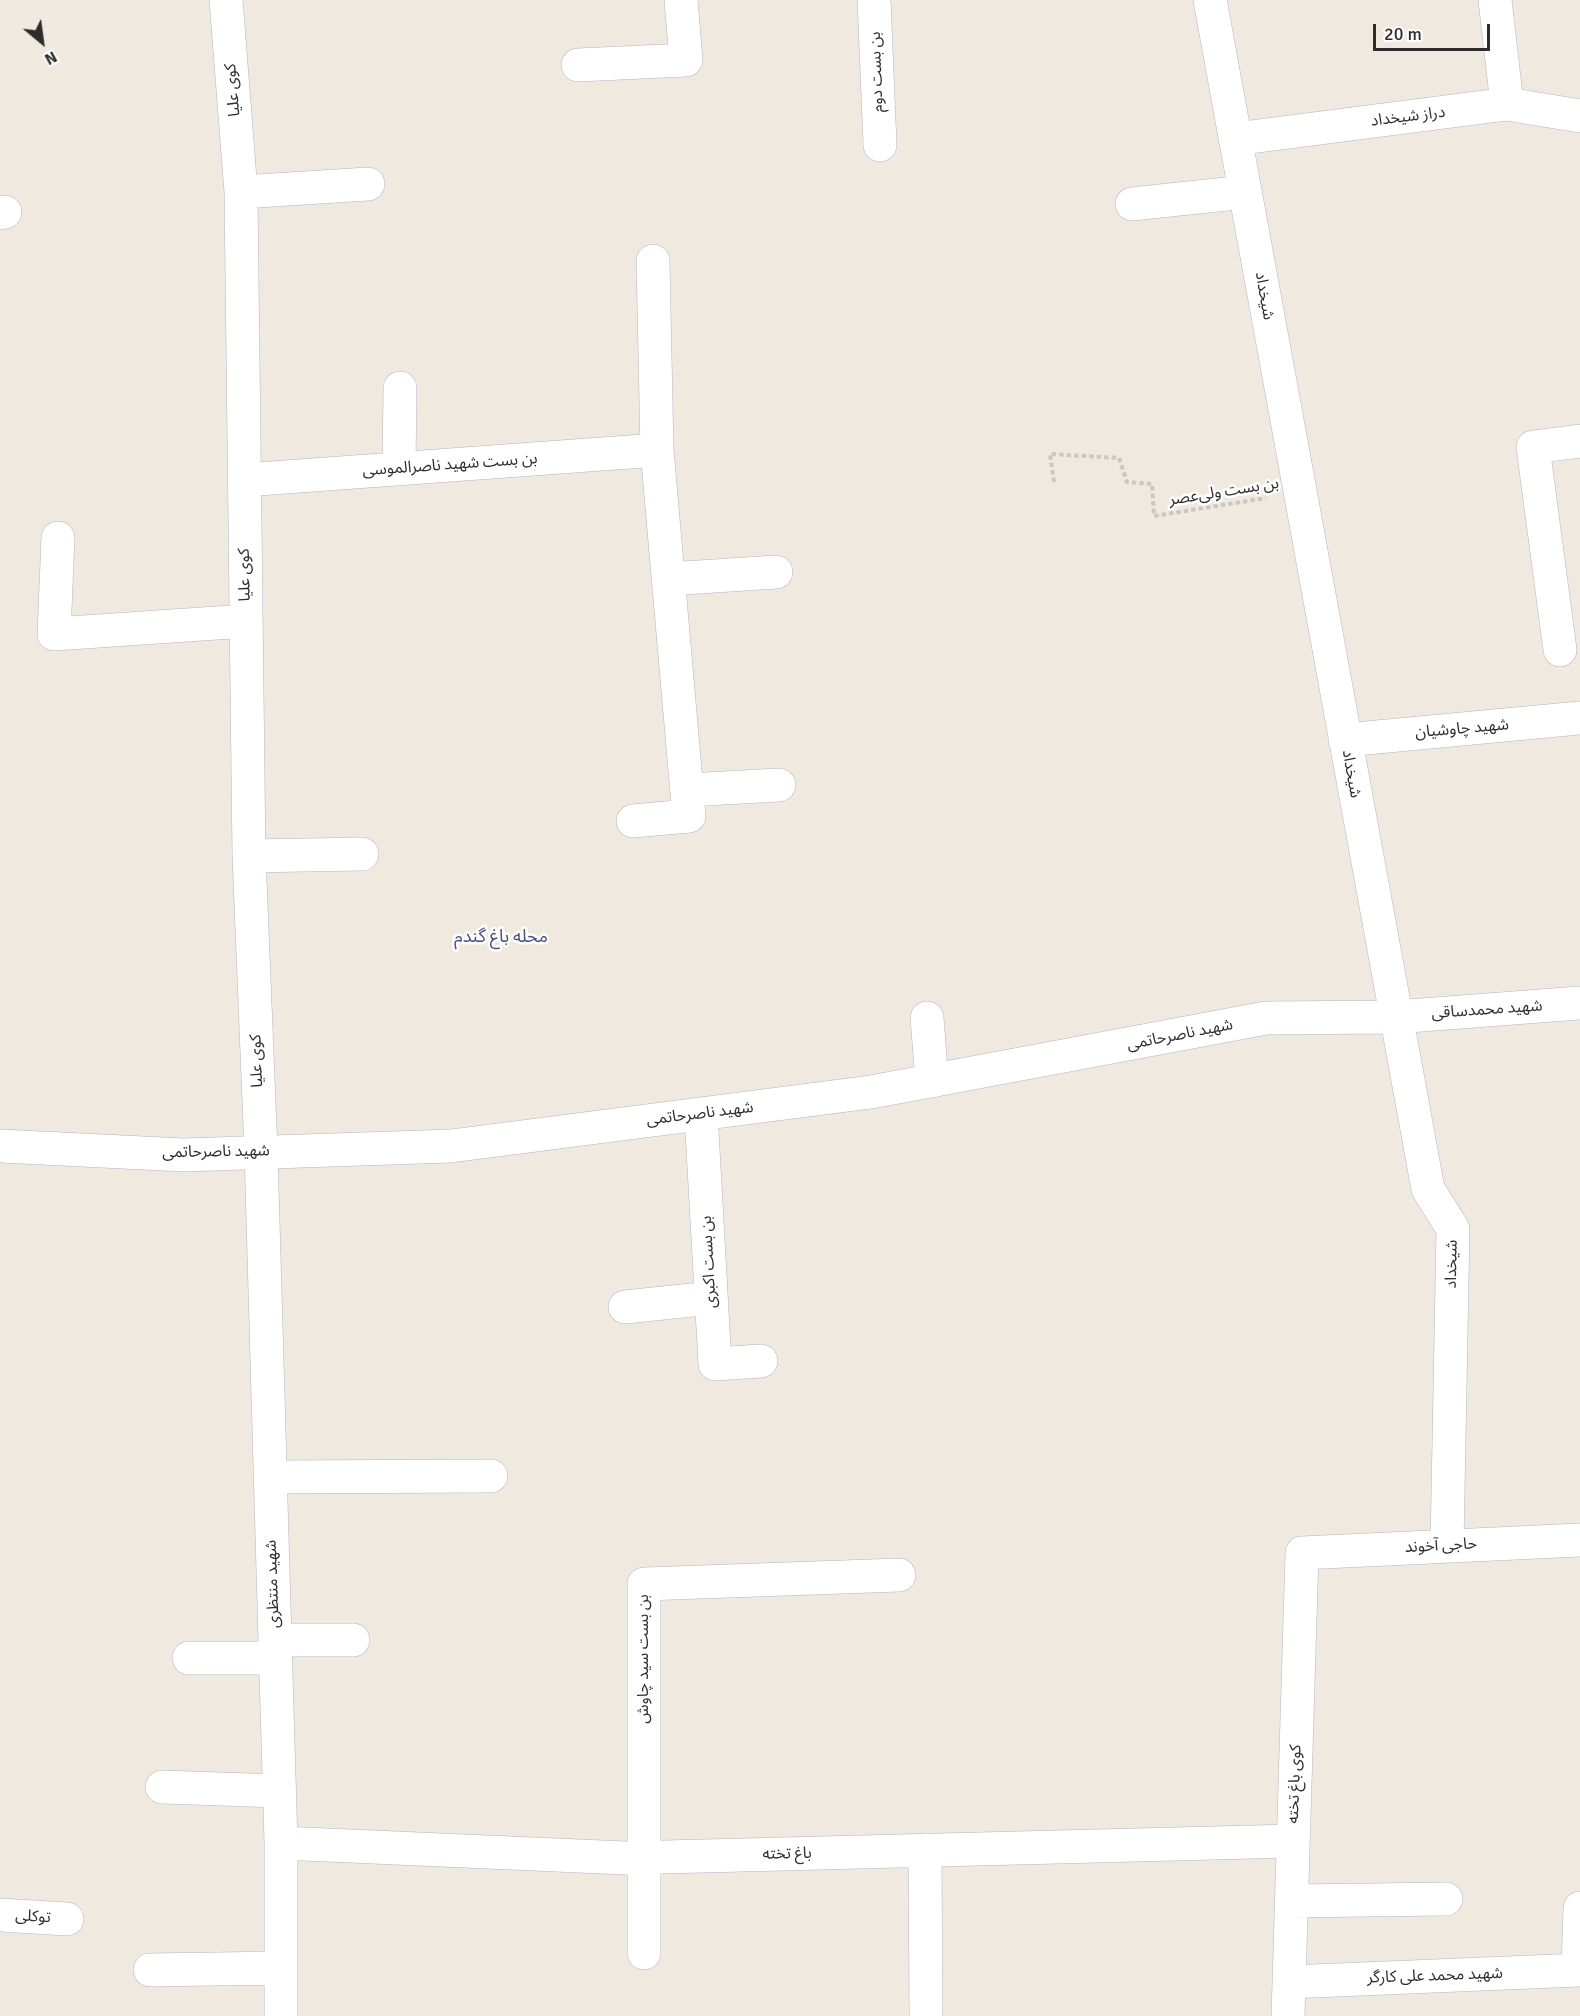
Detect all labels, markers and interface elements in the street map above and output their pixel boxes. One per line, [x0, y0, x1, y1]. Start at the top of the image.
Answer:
north arrow [12, 12, 72, 72]
scale bar [1376, 12, 1493, 50]
text: 20 m [1384, 23, 1422, 45]
street label: بن بست دوم [866, 31, 888, 113]
text: N [41, 46, 60, 69]
street label: کوی علیا [221, 63, 245, 117]
street label: دراز شیخداد [1370, 103, 1446, 131]
street label: شیخداد [1250, 270, 1278, 322]
street label: بن بست شهید ناصرالموسی [362, 449, 538, 481]
street label: بن بست ولی‌عصر [1168, 474, 1280, 510]
street label: کوی علیا [235, 548, 255, 602]
street label: شهید چاوشیان [1414, 715, 1510, 743]
street label: شیخداد [1337, 748, 1365, 800]
district label: محله باغ گندم [454, 926, 548, 948]
street label: شهید محمدساقی [1431, 997, 1543, 1023]
street label: شهید ناصرحاتمی [1125, 1015, 1235, 1055]
street label: کوی علیا [246, 1034, 268, 1088]
street label: شهید ناصرحاتمی [645, 1098, 755, 1130]
street label: شهید ناصرحاتمی [162, 1141, 270, 1163]
street label: بن بست اکبری [697, 1215, 721, 1309]
street label: شیخداد [1442, 1240, 1462, 1288]
street label: حاجی آخوند [1404, 1535, 1478, 1557]
street label: شهید منتظری [262, 1540, 284, 1628]
street label: بن بست سید چاوش [634, 1594, 654, 1724]
street label: کوی باغ تخته [1284, 1744, 1306, 1824]
street label: باغ تخته [762, 1844, 812, 1864]
street label: توکلی [15, 1906, 51, 1928]
street label: شهید محمد علی کارگر [1367, 1964, 1503, 1988]

